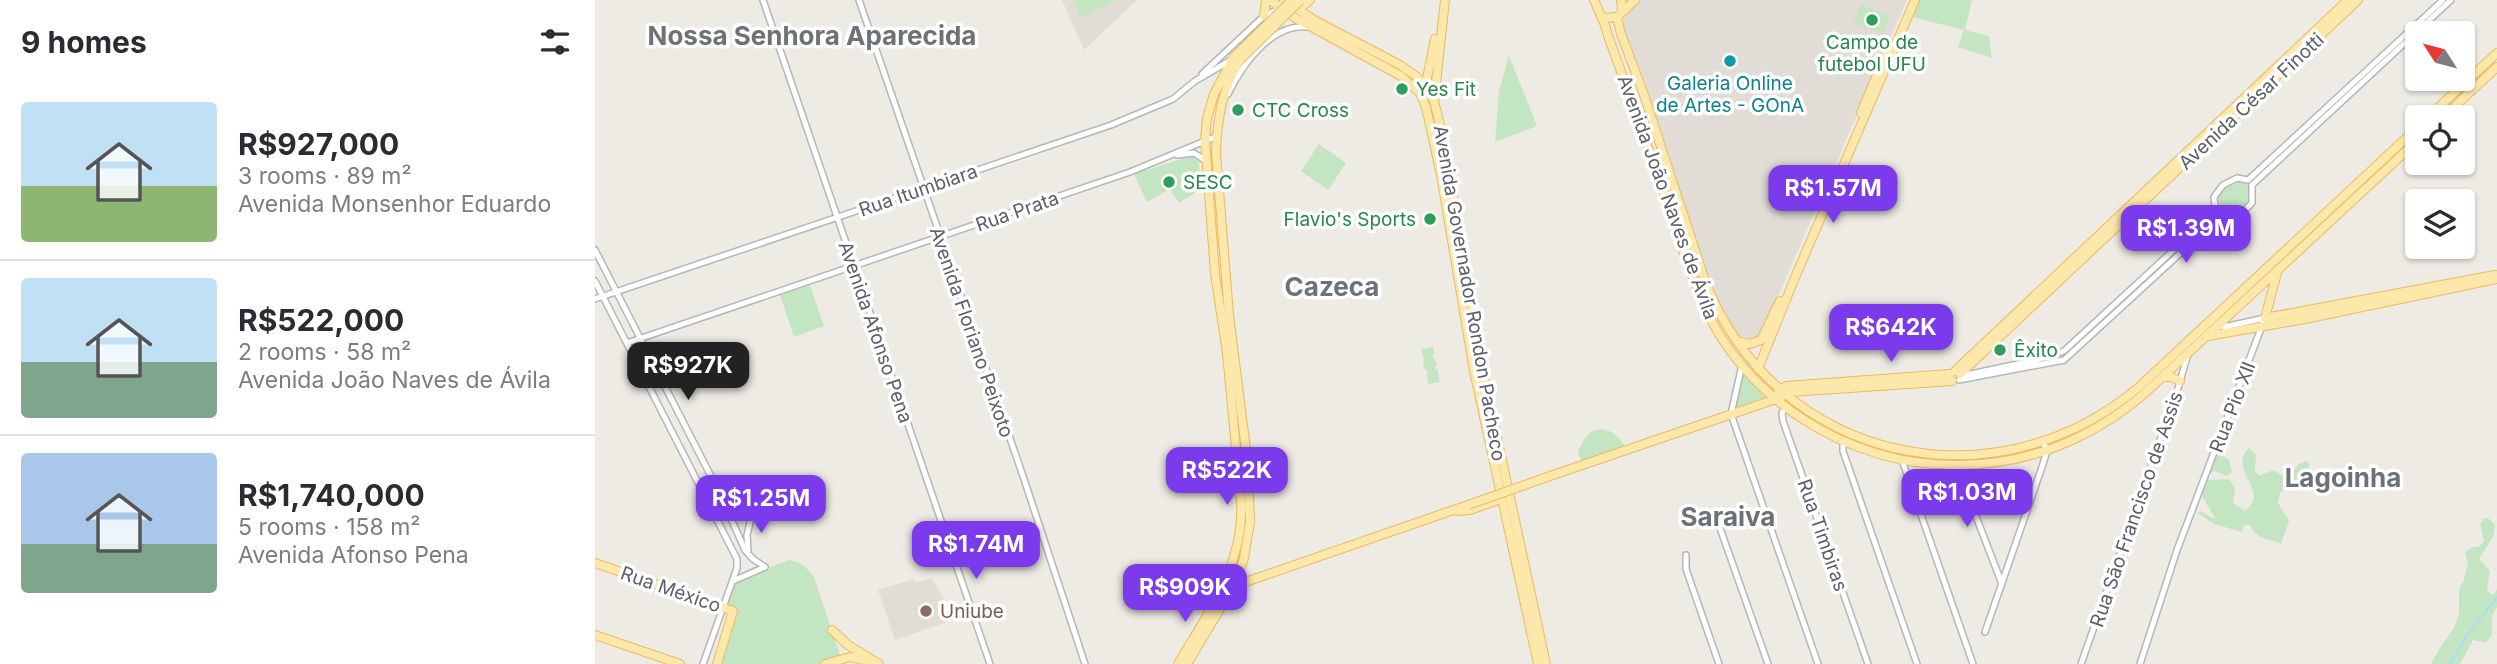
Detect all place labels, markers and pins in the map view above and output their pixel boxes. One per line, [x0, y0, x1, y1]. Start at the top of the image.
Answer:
marker: Campo de futebol UFU [1864, 12, 1880, 28]
place label: Campo de futebol UFU [1818, 31, 1926, 76]
marker: Galeria Online de Artes - GOnA [1722, 53, 1738, 69]
place label: Galeria Online de Artes - GOnA [1656, 72, 1804, 117]
place label: Yes Fit [1416, 78, 1476, 101]
marker: Yes Fit [1394, 81, 1410, 97]
place label: CTC Cross [1252, 99, 1349, 122]
marker: CTC Cross [1230, 102, 1246, 118]
pin: R$1.57M [1768, 166, 1898, 225]
place label: SESC [1183, 171, 1233, 194]
marker: SESC [1161, 174, 1177, 190]
pin: R$1.39M [2121, 205, 2251, 265]
place label: Flavio's Sports [1284, 208, 1416, 231]
marker: Flavio's Sports [1422, 211, 1438, 227]
pin: R$642K [1834, 304, 1948, 364]
place label: Êxito [2014, 339, 2058, 362]
pin: R$927K [631, 342, 745, 402]
marker: Êxito [1992, 342, 2008, 358]
pin: R$522K [1170, 448, 1284, 507]
pin: R$1.03M [1902, 470, 2032, 529]
pin: R$1.25M [696, 476, 826, 535]
pin: R$1.74M [911, 522, 1041, 581]
pin: R$909K [1128, 564, 1242, 624]
place label: Uniube [940, 600, 1004, 623]
marker: Uniube [918, 603, 934, 619]

